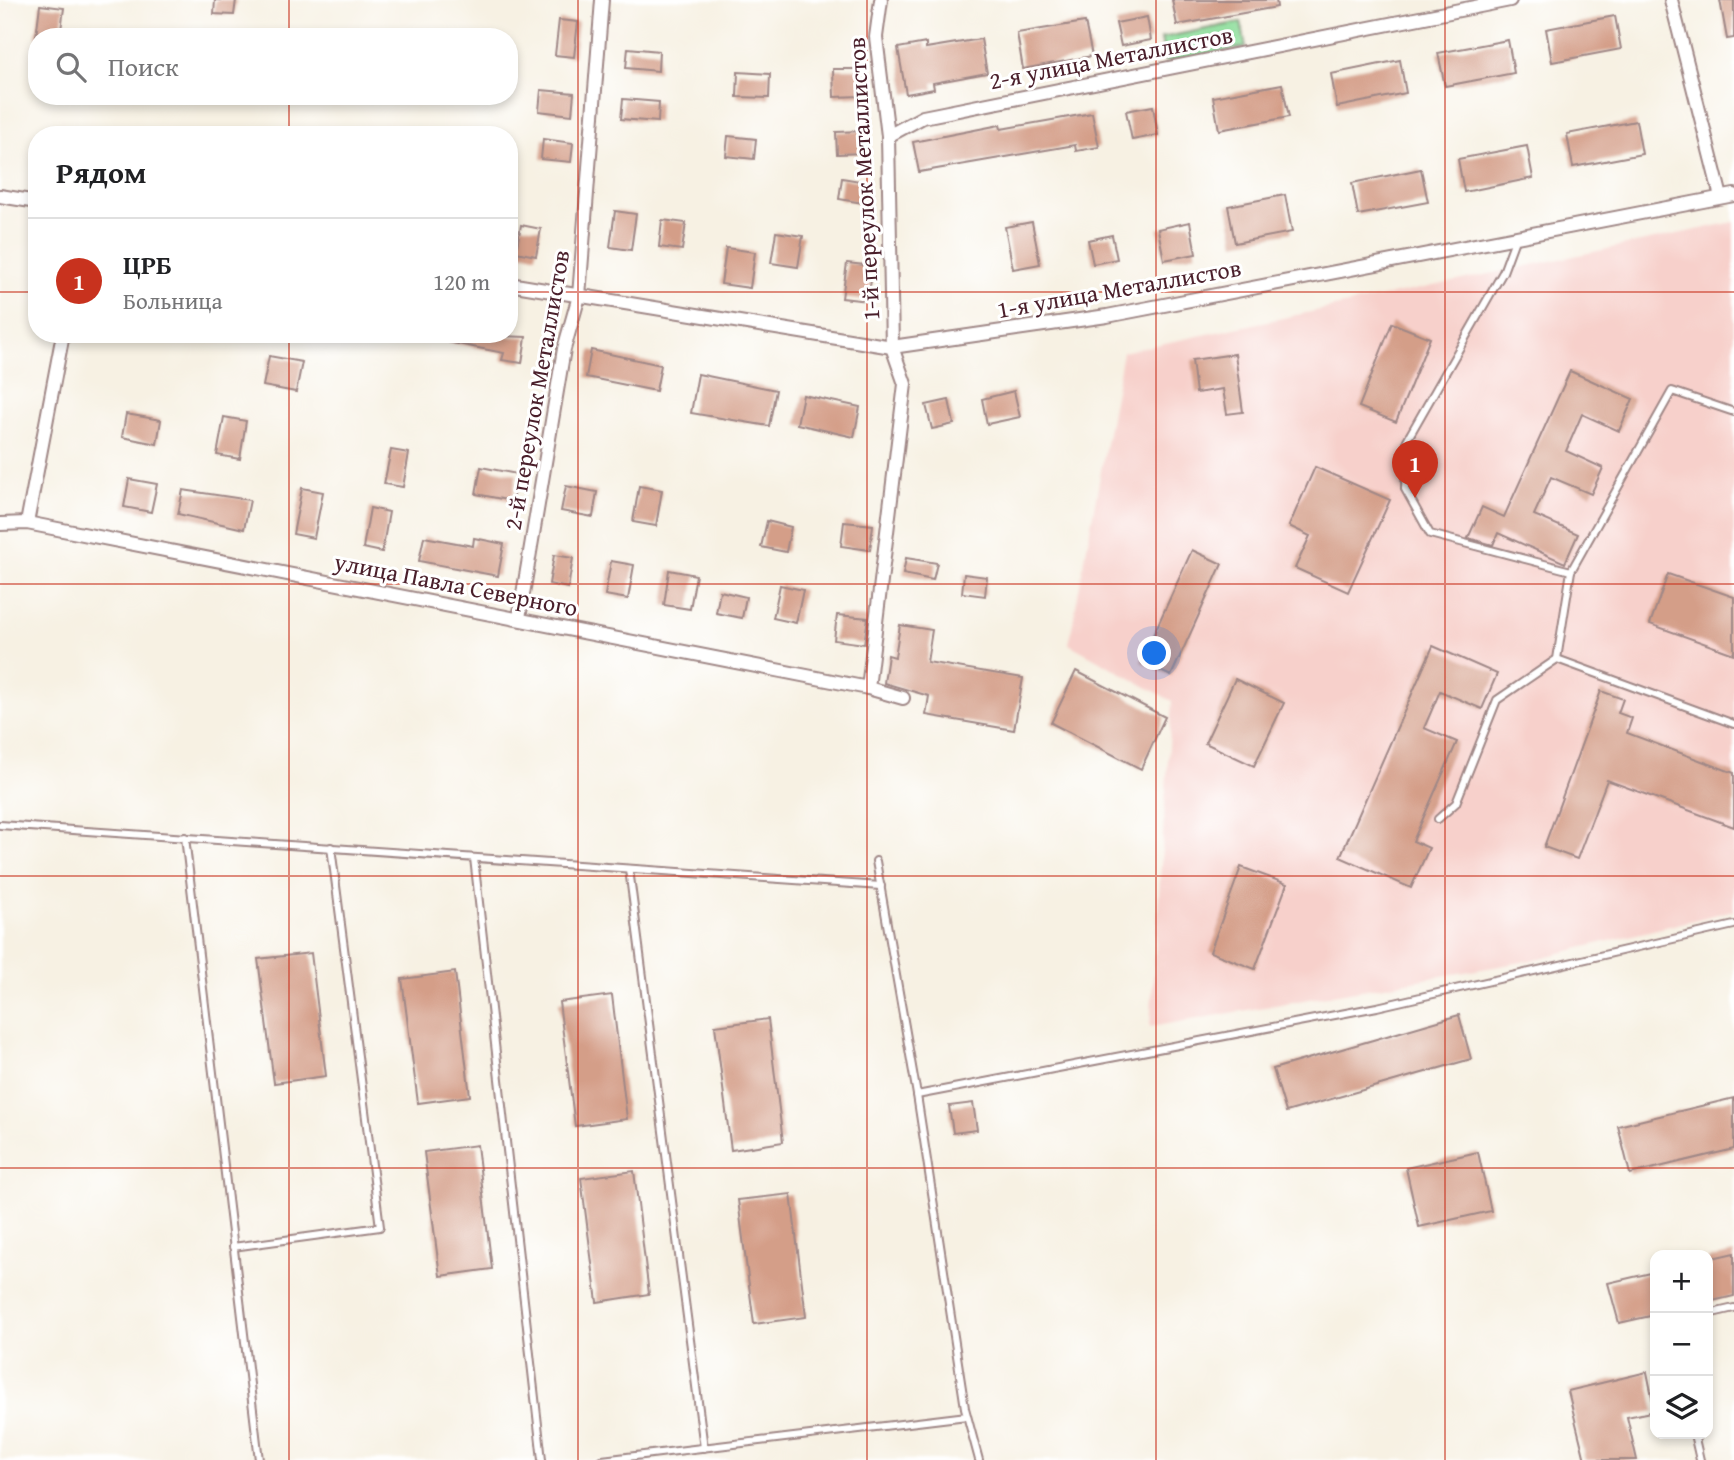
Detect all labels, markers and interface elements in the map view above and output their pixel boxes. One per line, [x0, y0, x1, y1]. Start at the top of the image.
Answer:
street label: 2-я улица Металлистов [986, 17, 1236, 98]
search box [28, 28, 518, 105]
street label: 1-й переулок Металлистов [839, 36, 888, 322]
text: Поиск [108, 47, 179, 86]
icon: search [52, 48, 90, 86]
text: Рядом [56, 150, 147, 194]
text: ЦРБ [123, 245, 172, 284]
street label: 2-й переулок Металлистов [495, 247, 578, 533]
street label: 1-я улица Металлистов [994, 250, 1244, 327]
text: 1 [73, 265, 85, 298]
text: 120 m [433, 265, 490, 298]
text: Больница [123, 284, 222, 317]
pin: 1 [1392, 440, 1438, 498]
street label: улица Павла Северного [330, 544, 581, 625]
your location [1137, 636, 1171, 670]
map controls [1650, 1250, 1713, 1439]
button: + [1650, 1250, 1713, 1313]
button: − [1650, 1313, 1713, 1376]
button: layers [1650, 1376, 1713, 1439]

